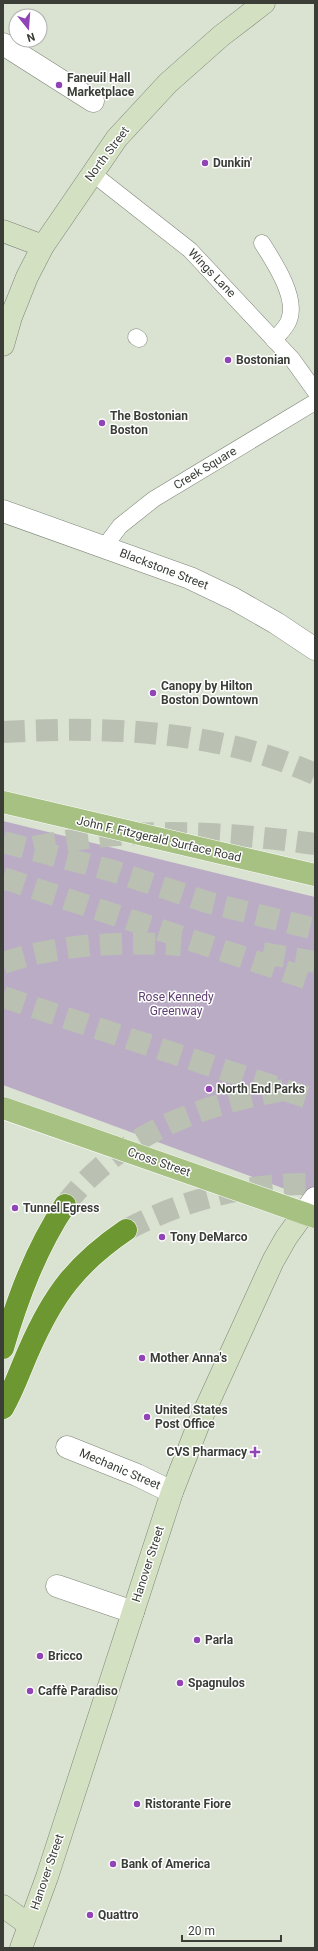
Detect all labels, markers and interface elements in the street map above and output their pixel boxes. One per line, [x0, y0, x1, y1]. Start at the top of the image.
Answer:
north arrow [8, 8, 48, 48]
text: N [25, 30, 36, 45]
place label: Faneuil Hall Marketplace [67, 71, 135, 99]
marker: Faneuil Hall Marketplace [54, 80, 64, 90]
street label: North Street [82, 124, 132, 184]
place label: Dunkin' [213, 156, 252, 170]
marker: Dunkin' [200, 158, 210, 168]
street label: Wings Lane [185, 246, 239, 300]
place label: Bostonian [236, 353, 291, 367]
marker: Bostonian [223, 355, 233, 365]
place label: The Bostonian Boston [110, 409, 188, 437]
marker: The Bostonian Boston [97, 418, 107, 428]
street label: Creek Square [171, 444, 239, 492]
street label: Blackstone Street [118, 546, 210, 592]
place label: Canopy by Hilton Boston Downtown [161, 679, 259, 707]
marker: Canopy by Hilton Boston Downtown [148, 688, 158, 698]
street label: John F. Fitzgerald Surface Road [75, 813, 243, 865]
park label: Rose Kennedy Greenway [138, 990, 214, 1018]
place label: North End Parks [217, 1082, 305, 1096]
marker: North End Parks [204, 1084, 214, 1094]
street label: Cross Street [126, 1145, 192, 1179]
place label: Tunnel Egress [23, 1201, 99, 1215]
marker: Tunnel Egress [10, 1203, 20, 1213]
place label: Tony DeMarco [170, 1230, 248, 1244]
marker: Tony DeMarco [157, 1232, 167, 1242]
place label: Mother Anna's [150, 1351, 227, 1365]
marker: Mother Anna's [137, 1353, 147, 1363]
place label: United States Post Office [155, 1403, 228, 1431]
marker: United States Post Office [142, 1412, 152, 1422]
place label: CVS Pharmacy [167, 1445, 248, 1459]
street label: Mechanic Street [77, 1446, 163, 1492]
marker: CVS Pharmacy [250, 1447, 260, 1457]
street label: Hanover Street [129, 1524, 167, 1604]
place label: Parla [205, 1633, 234, 1647]
marker: Parla [192, 1635, 202, 1645]
place label: Bricco [48, 1649, 83, 1663]
marker: Bricco [35, 1651, 45, 1661]
place label: Spagnulos [188, 1676, 245, 1690]
marker: Spagnulos [175, 1678, 185, 1688]
place label: Caffè Paradiso [38, 1684, 118, 1698]
marker: Caffè Paradiso [25, 1686, 35, 1696]
place label: Ristorante Fiore [145, 1797, 231, 1811]
marker: Ristorante Fiore [132, 1799, 142, 1809]
street label: Hanover Street [27, 1832, 67, 1912]
place label: Bank of America [121, 1857, 211, 1871]
marker: Bank of America [108, 1859, 118, 1869]
place label: Quattro [98, 1908, 139, 1922]
marker: Quattro [85, 1910, 95, 1920]
scale bar [182, 1917, 281, 1943]
text: 20 m [188, 1924, 215, 1938]

